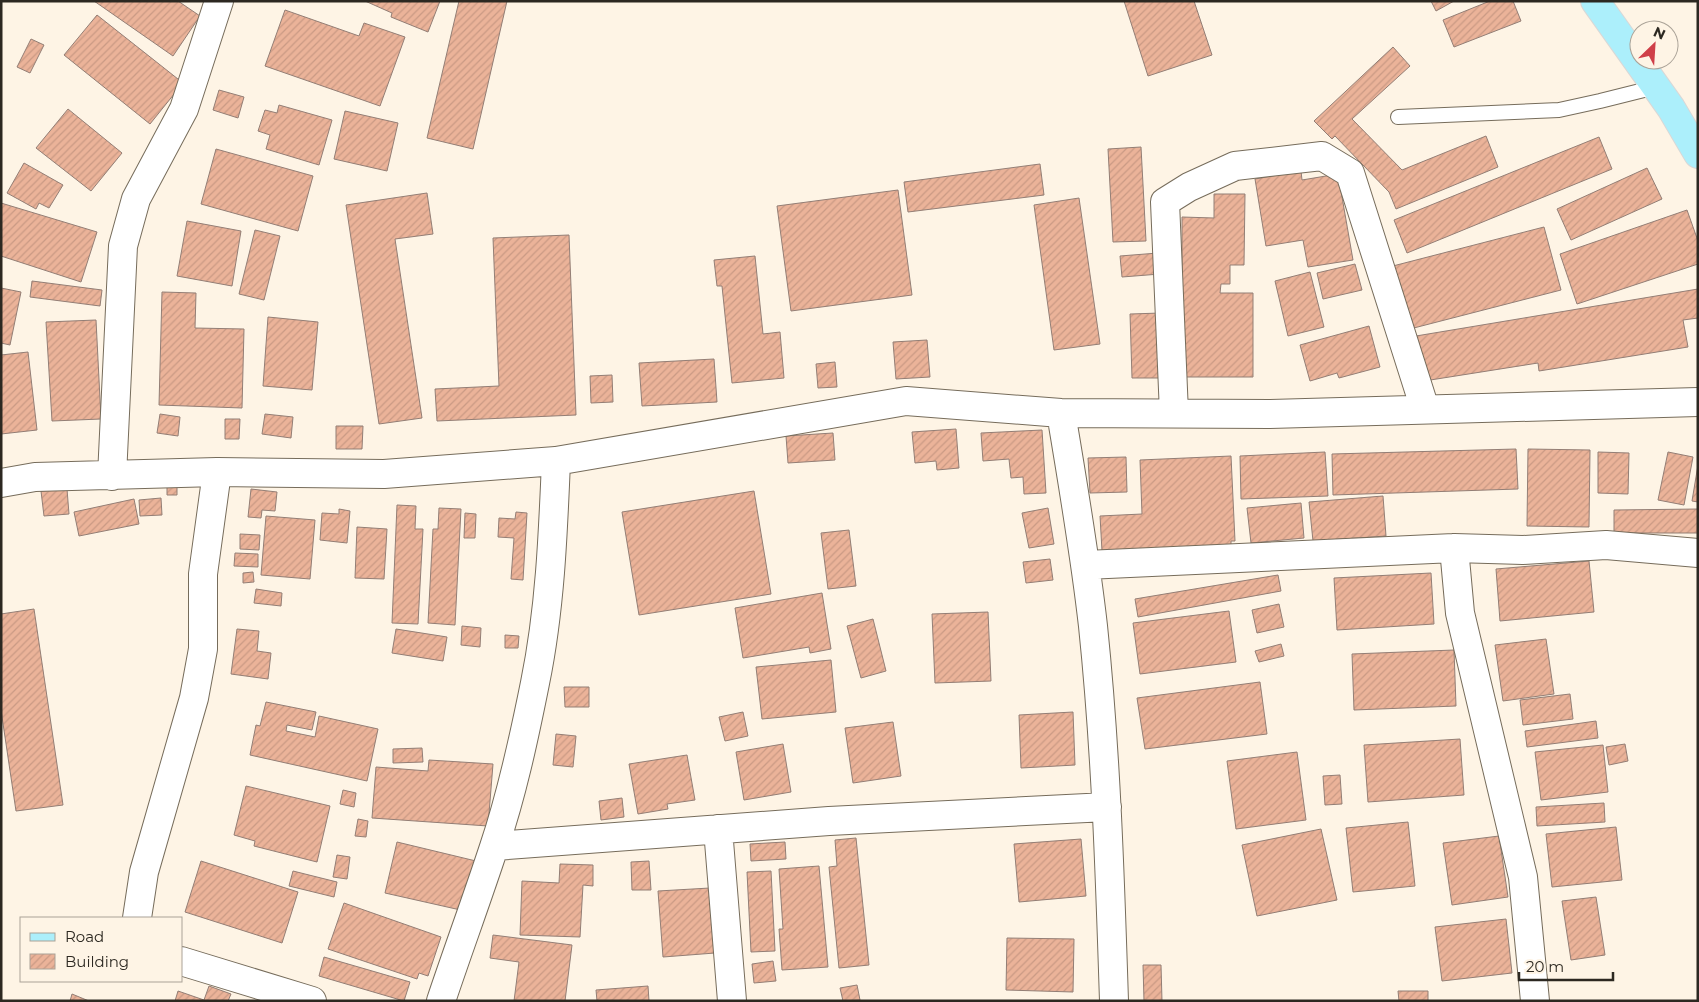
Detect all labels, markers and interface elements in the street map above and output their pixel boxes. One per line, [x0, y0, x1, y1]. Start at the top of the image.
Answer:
north arrow [1629, 20, 1679, 70]
text: N [1651, 23, 1668, 44]
legend [20, 917, 182, 982]
text: Road [65, 927, 104, 946]
scale bar [1519, 950, 1613, 982]
text: Building [65, 952, 129, 971]
text: 20 m [1526, 957, 1564, 976]

